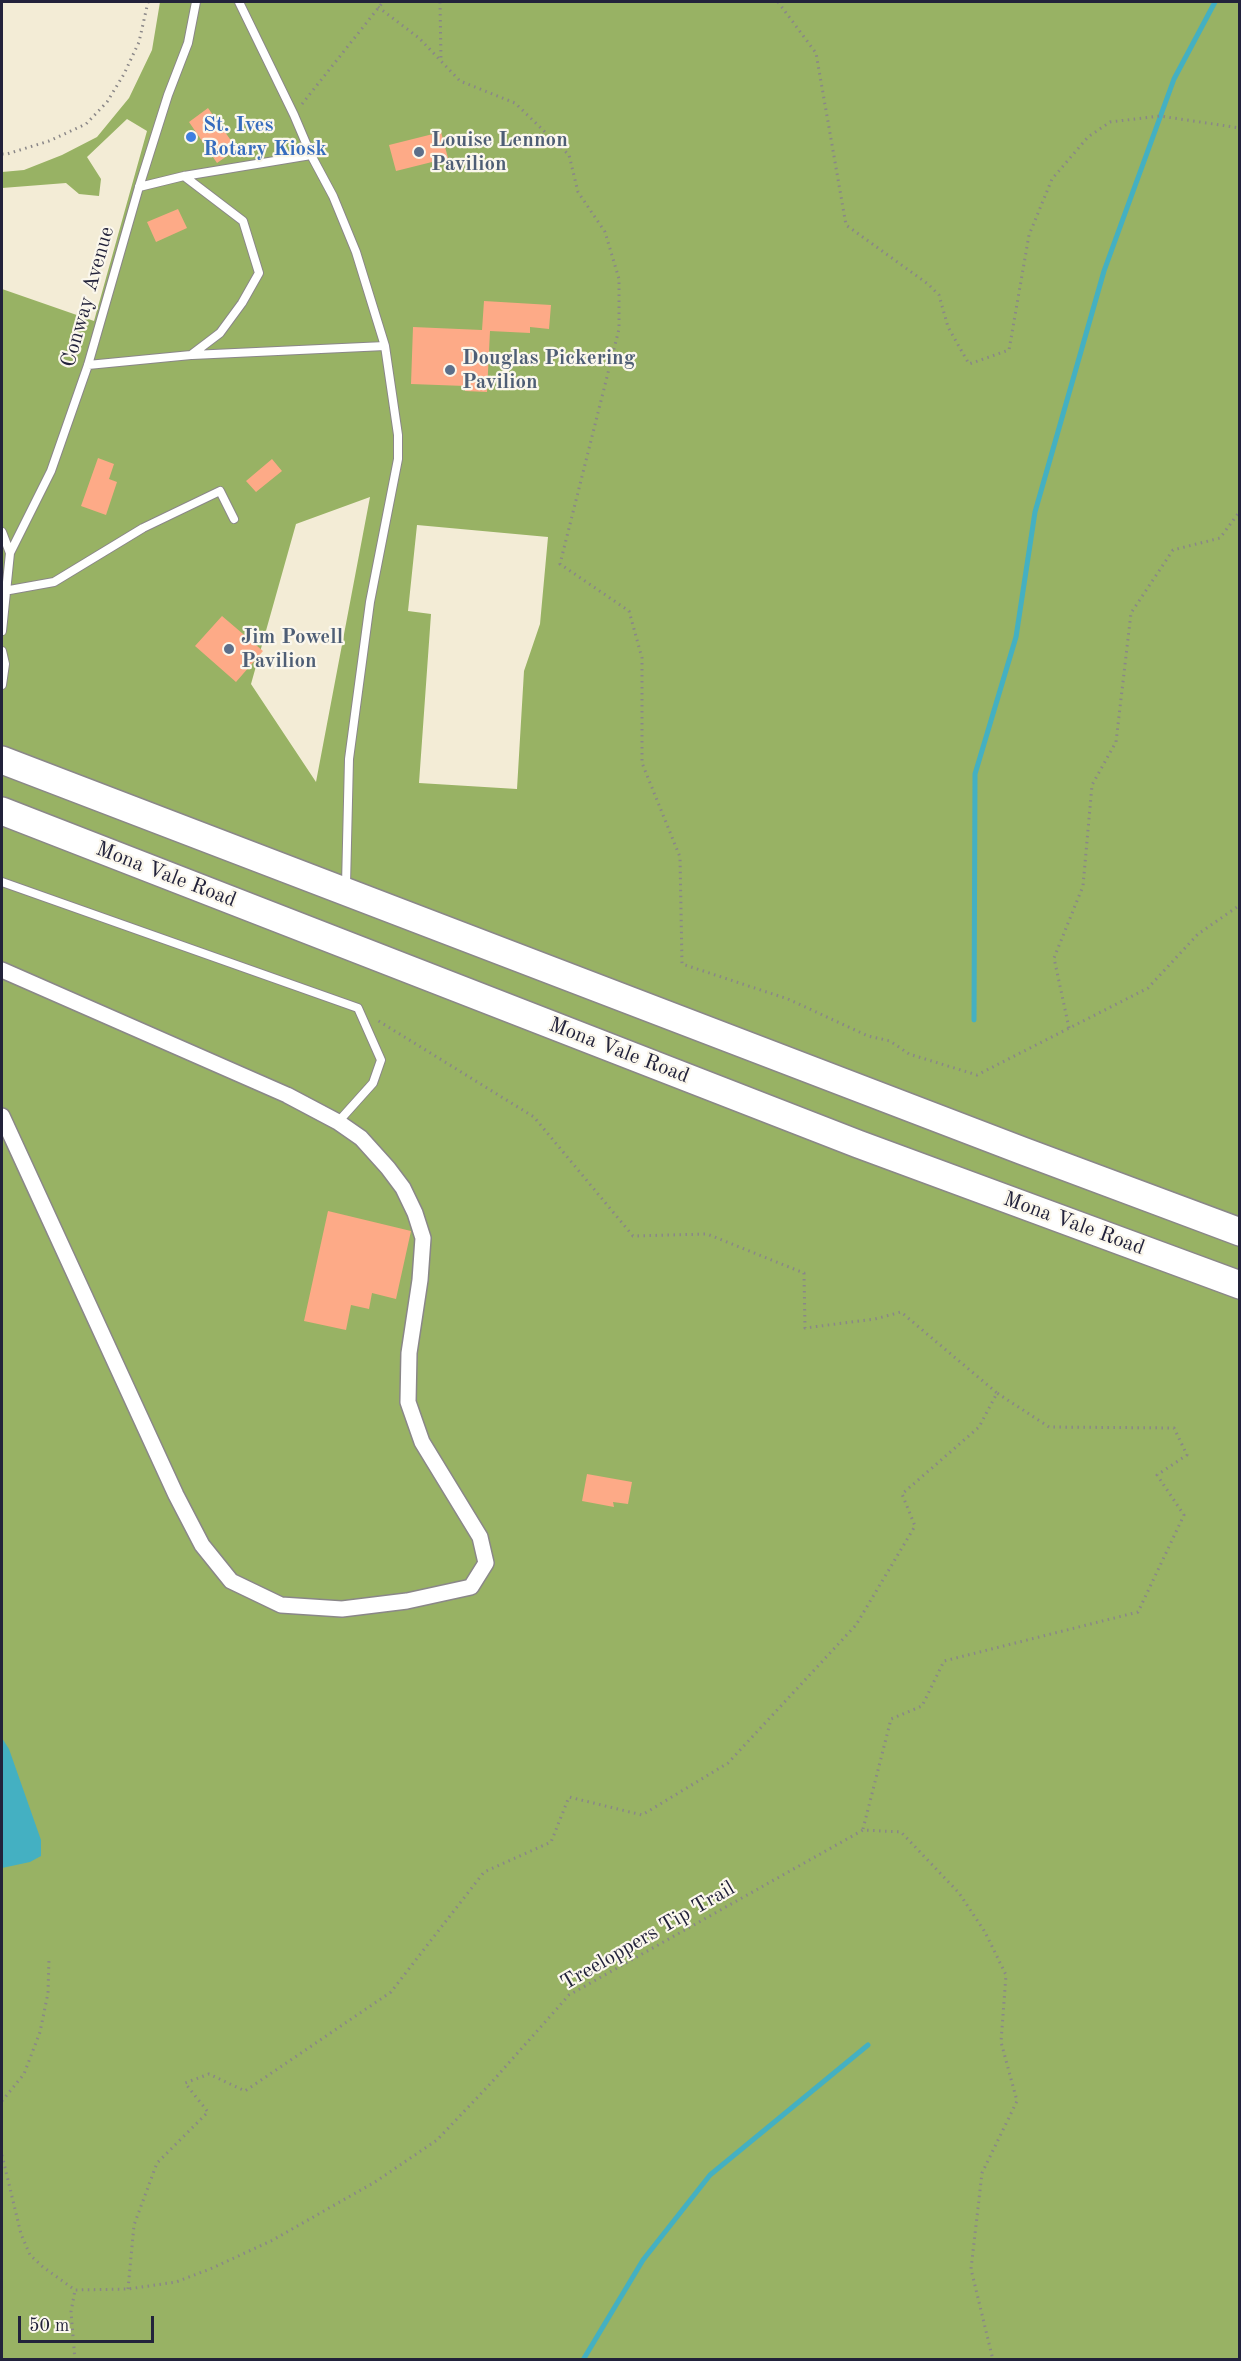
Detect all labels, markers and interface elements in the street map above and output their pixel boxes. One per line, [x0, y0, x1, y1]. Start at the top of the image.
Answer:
place label: St. Ives Rotary Kiosk [203, 112, 327, 162]
place label: Louise Lennon Pavilion [431, 127, 568, 177]
marker: St. Ives Rotary Kiosk [184, 130, 198, 144]
marker: Louise Lennon Pavilion [412, 145, 426, 159]
street label: Conway Avenue [56, 224, 120, 370]
place label: Douglas Pickering Pavilion [462, 345, 635, 395]
marker: Douglas Pickering Pavilion [443, 363, 457, 377]
place label: Jim Powell Pavilion [241, 624, 343, 674]
marker: Jim Powell Pavilion [222, 642, 236, 656]
street label: Mona Vale Road [92, 837, 240, 913]
street label: Mona Vale Road [545, 1013, 693, 1089]
street label: Mona Vale Road [1000, 1187, 1148, 1261]
street label: Treeloppers Tip Trail [556, 1876, 740, 1996]
scale bar [21, 2304, 158, 2342]
text: 50 m [29, 2317, 69, 2335]

